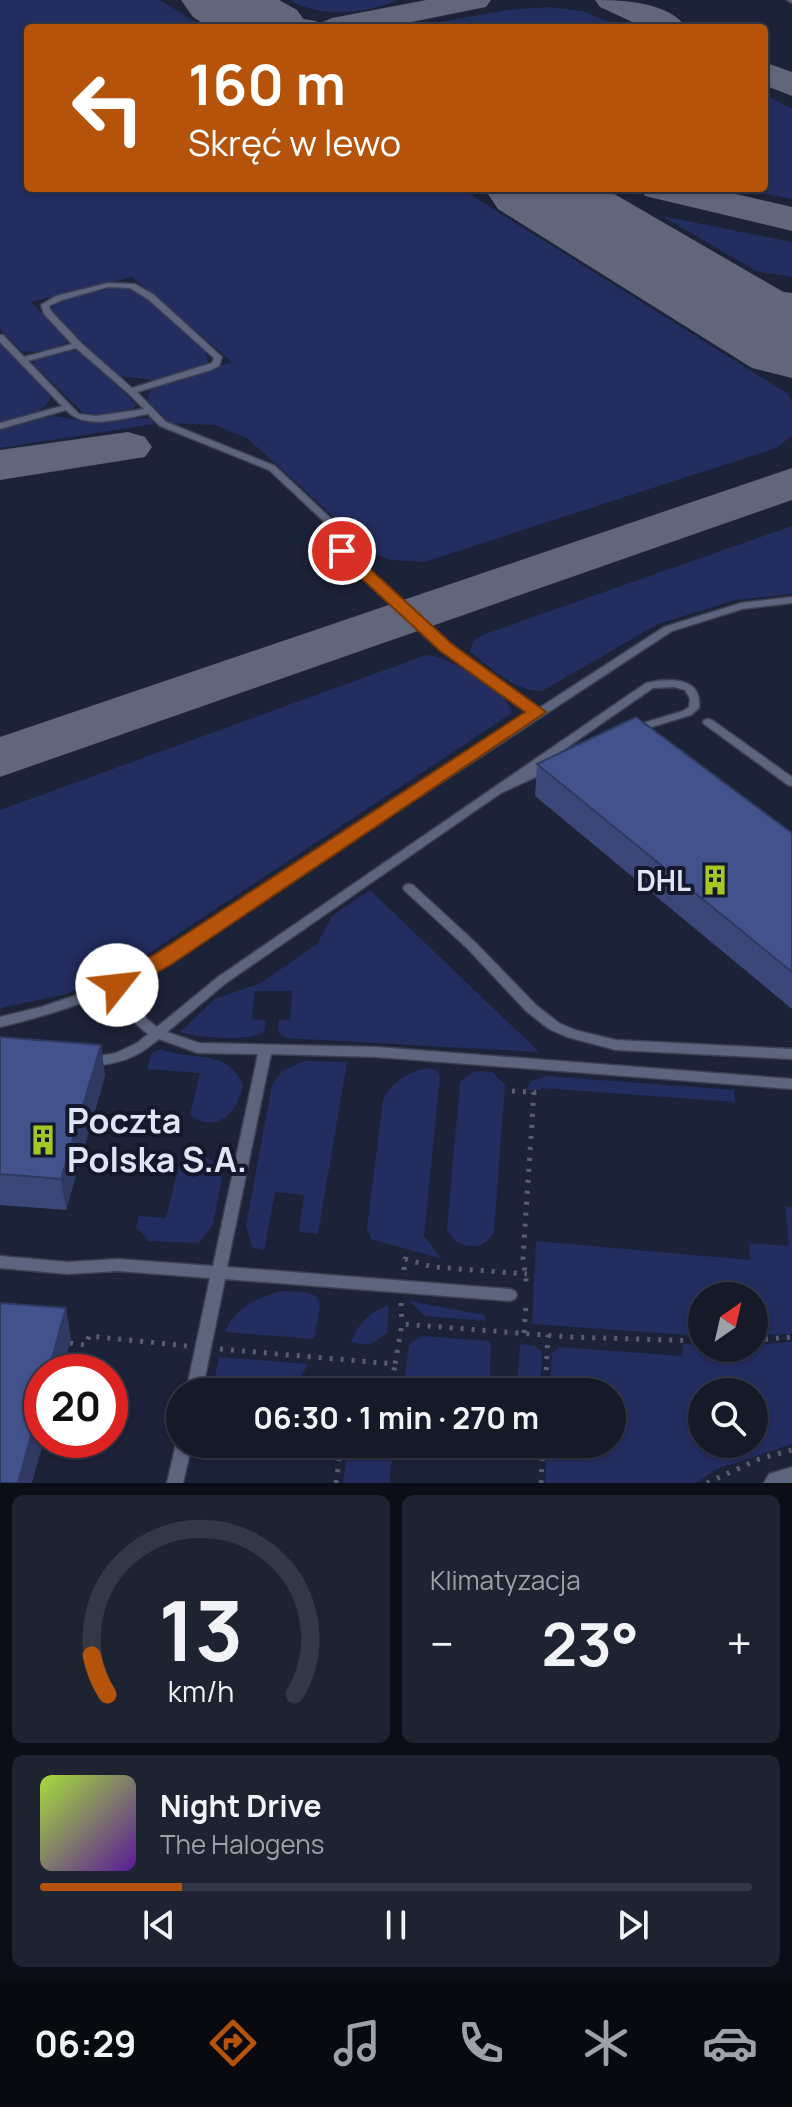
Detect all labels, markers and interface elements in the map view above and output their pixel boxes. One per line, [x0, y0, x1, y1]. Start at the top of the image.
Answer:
text: 160 m [188, 45, 346, 122]
icon: left [56, 56, 160, 160]
text: Skręć w lewo [188, 118, 401, 167]
pin [308, 517, 376, 585]
icon: arrive [320, 529, 364, 573]
place label: DHL [636, 861, 691, 899]
building icon: DHL [698, 863, 732, 897]
position arrow [75, 943, 159, 1027]
place label: Poczta Polska S.A. [67, 1097, 247, 1182]
building icon: Poczta Polska S.A. [26, 1123, 60, 1157]
north arrow [688, 1282, 768, 1362]
map controls [688, 1282, 768, 1458]
speed limit sign: 20 [24, 1354, 128, 1458]
button: search [688, 1378, 768, 1458]
text: 06:30 · 1 min · 270 m [253, 1397, 539, 1438]
text: Klimatyzacja [430, 1562, 581, 1598]
text: 13 [159, 1572, 243, 1686]
text: 23° [541, 1602, 639, 1684]
text: − [430, 1613, 454, 1673]
text: + [727, 1613, 752, 1673]
text: km/h [168, 1672, 234, 1711]
text: Night Drive [160, 1785, 322, 1826]
text: The Halogens [160, 1826, 324, 1862]
icon: previous [137, 1903, 181, 1947]
icon: pause [374, 1903, 418, 1947]
icon: next [611, 1903, 655, 1947]
icon: directions [205, 2015, 261, 2071]
icon: music [329, 2015, 385, 2071]
icon: phone [453, 2015, 509, 2071]
icon: climate [578, 2015, 634, 2071]
icon: car [702, 2015, 758, 2071]
text: 06:29 [34, 2019, 136, 2068]

